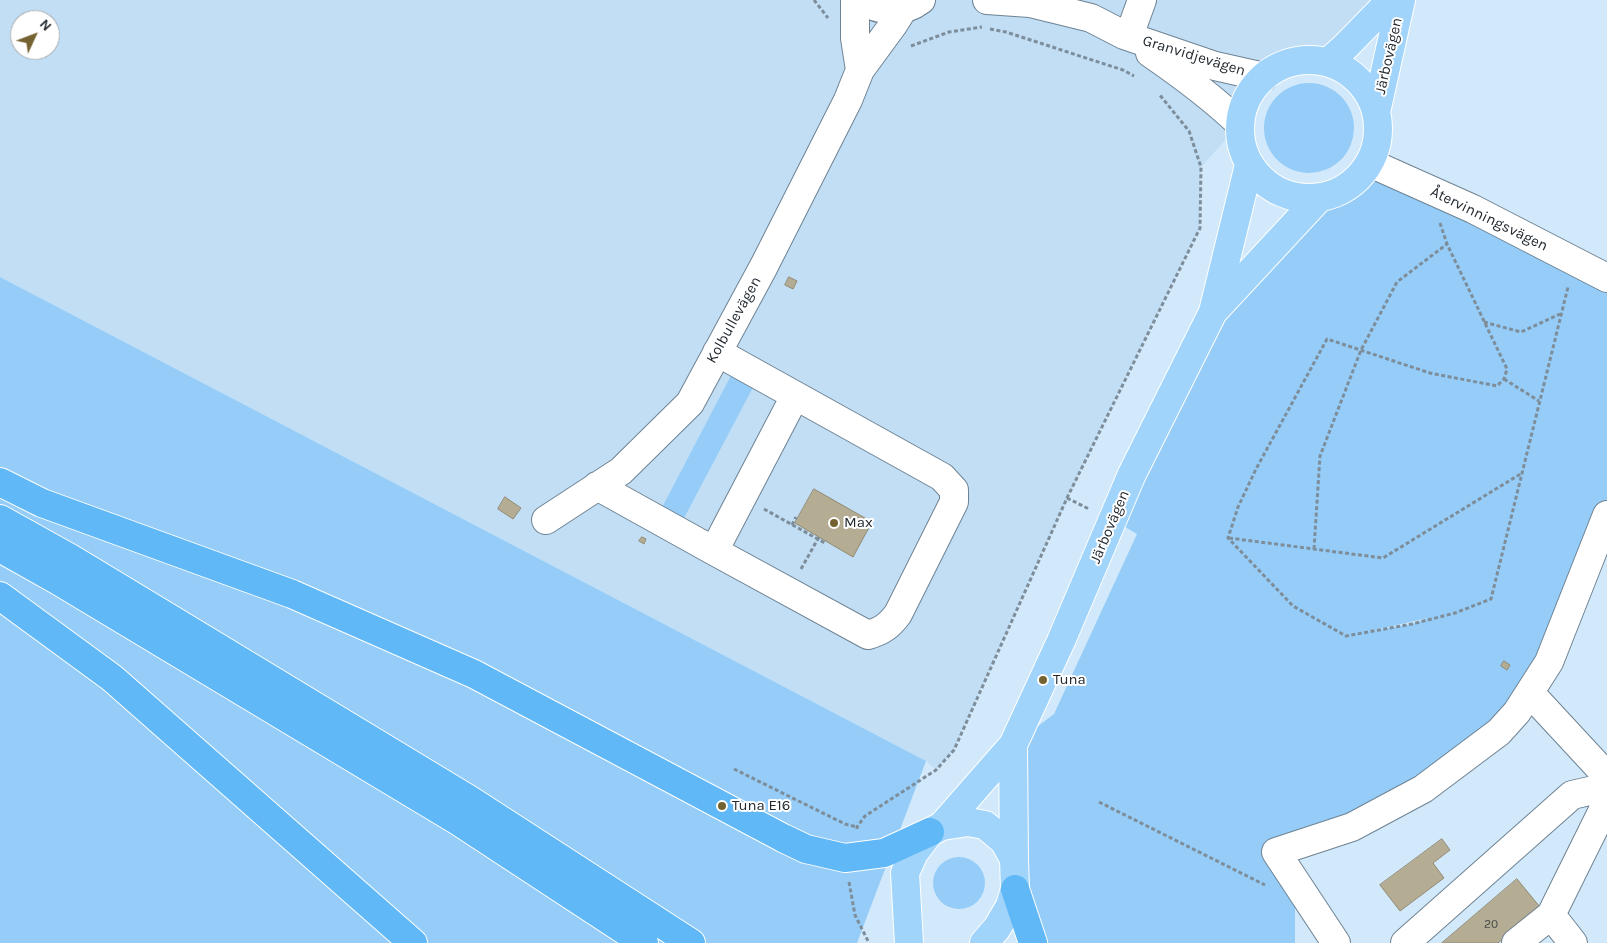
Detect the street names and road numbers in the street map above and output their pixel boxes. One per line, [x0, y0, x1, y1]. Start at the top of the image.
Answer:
street label: Järbovägen [1371, 16, 1407, 96]
street label: Granvidjevägen [1140, 32, 1248, 80]
street label: Återvinningsvägen [1427, 183, 1551, 255]
street label: Kolbullevägen [703, 273, 765, 367]
street label: Järbovägen [1087, 488, 1133, 566]

